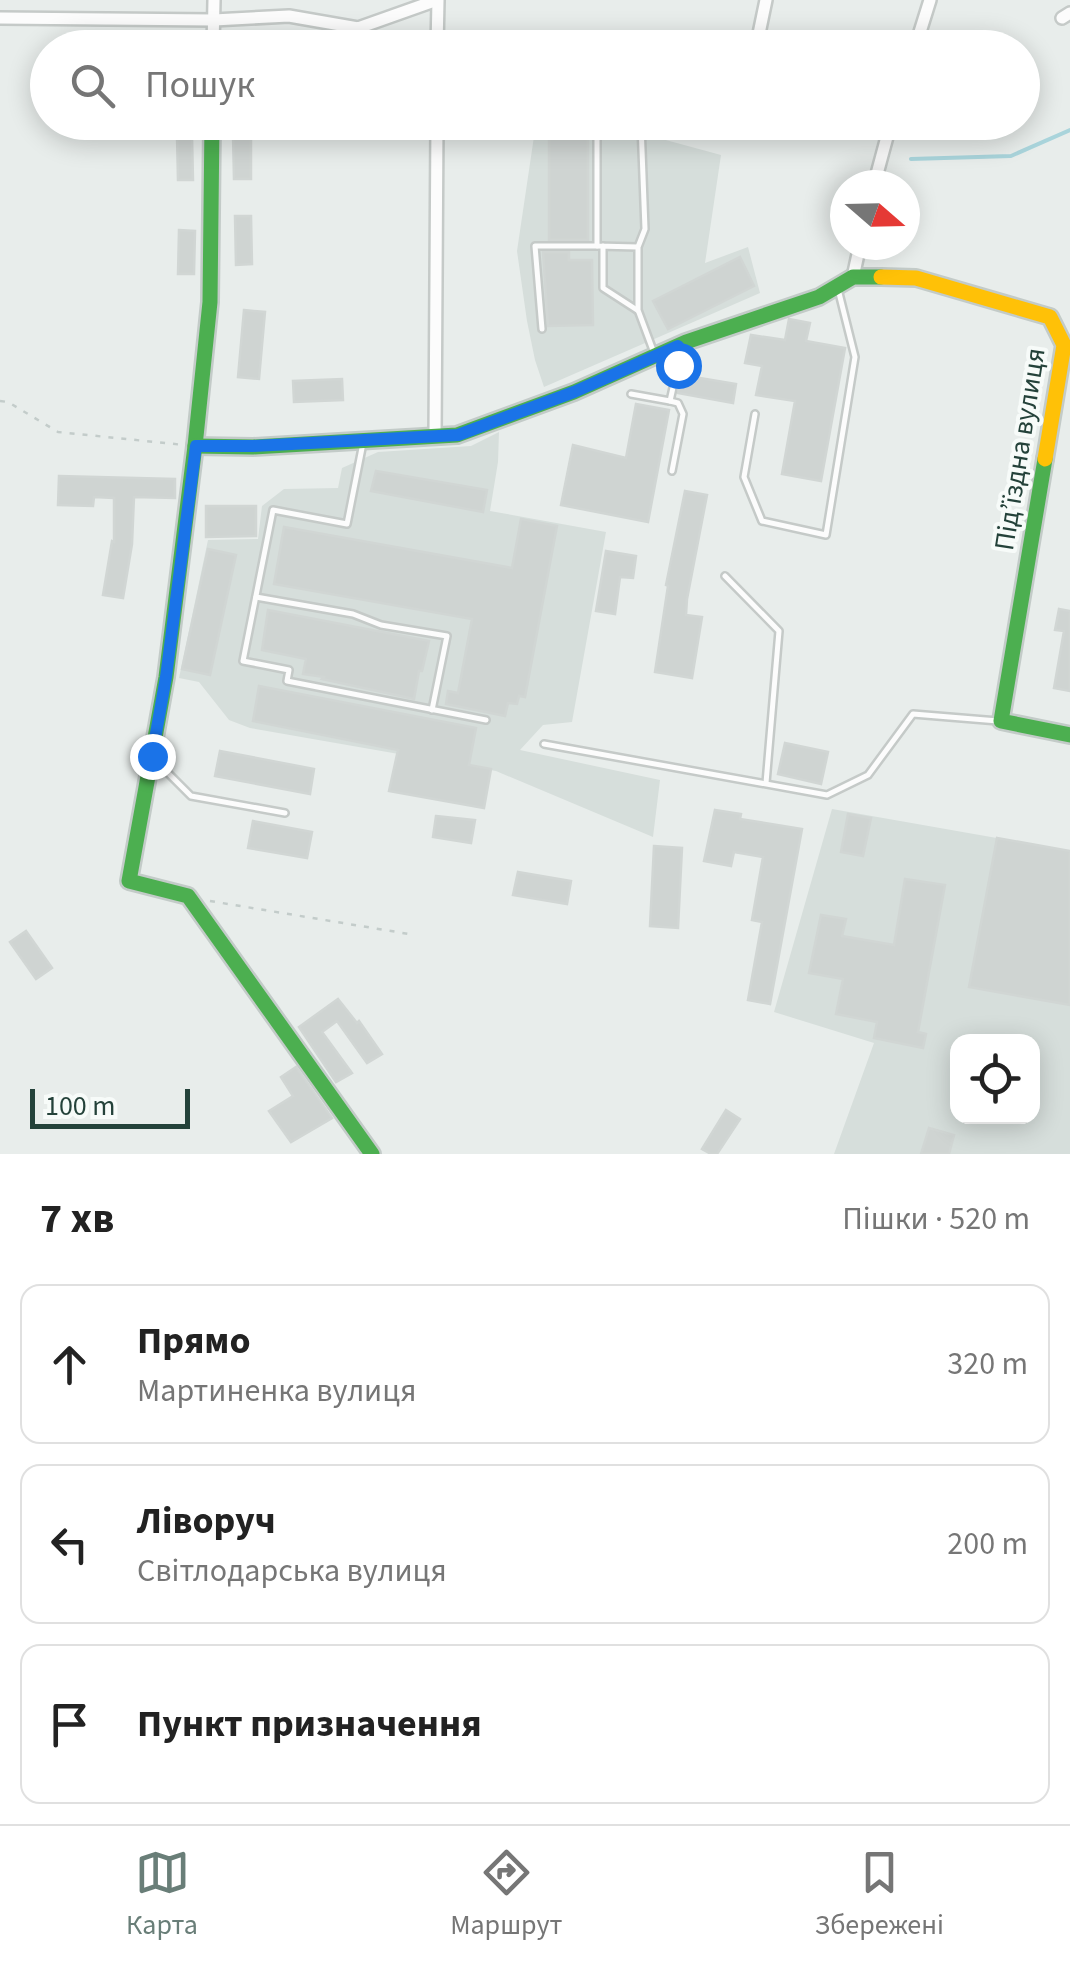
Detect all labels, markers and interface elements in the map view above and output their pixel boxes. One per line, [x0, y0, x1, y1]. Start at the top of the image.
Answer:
search box [30, 30, 1040, 140]
icon: search [65, 58, 120, 113]
text: Пошук [145, 58, 255, 112]
north arrow [830, 170, 920, 260]
route start [656, 343, 702, 389]
street label: Під’їздна вулиця [984, 345, 1056, 553]
route end [130, 734, 176, 780]
map controls [950, 1034, 1040, 1124]
button: locate [950, 1034, 1040, 1124]
scale bar [30, 1084, 190, 1128]
text: 100 m [45, 1086, 116, 1126]
text: 7 хв [40, 1189, 114, 1249]
text: Пішки · 520 m [842, 1196, 1030, 1242]
text: Прямо [137, 1314, 251, 1368]
icon: ahead [42, 1337, 97, 1392]
text: 320 m [947, 1341, 1028, 1387]
text: Мартиненка вулиця [137, 1368, 417, 1414]
text: Ліворуч [137, 1494, 276, 1548]
icon: left [42, 1517, 97, 1572]
text: 200 m [947, 1521, 1028, 1567]
text: Світлодарська вулиця [137, 1548, 447, 1594]
icon: arrive [42, 1697, 97, 1752]
text: Пункт призначення [137, 1697, 482, 1751]
tab: Карта [126, 1845, 198, 1945]
tab: Маршрут [450, 1845, 563, 1945]
tab: Збережені [815, 1845, 944, 1945]

